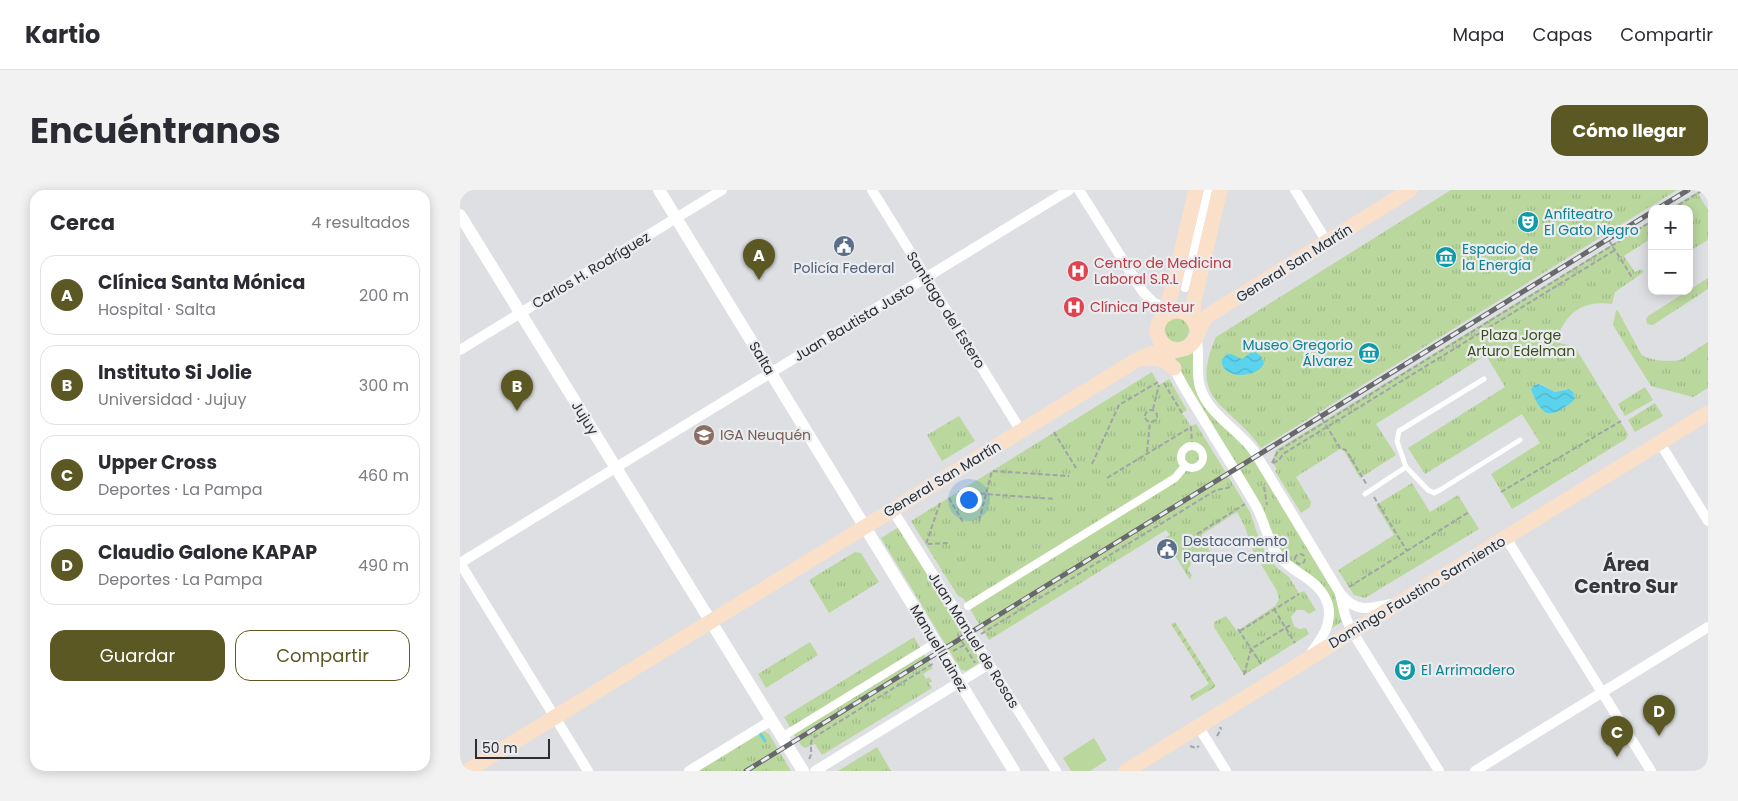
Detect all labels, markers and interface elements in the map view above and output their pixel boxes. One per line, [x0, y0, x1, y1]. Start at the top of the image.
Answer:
text: Kartio [25, 18, 100, 51]
text: Mapa [1452, 22, 1505, 47]
text: Capas [1533, 22, 1592, 47]
text: Compartir [1620, 22, 1713, 47]
button: Cómo llegar [1551, 105, 1708, 156]
text: Encuéntranos [30, 106, 281, 155]
place label: Anfiteatro El Gato Negro [1544, 204, 1639, 240]
map controls [1648, 205, 1693, 295]
button: + [1648, 205, 1693, 250]
text: Cerca [50, 208, 115, 237]
theatre icon: Anfiteatro El Gato Negro [1516, 210, 1540, 234]
text: 4 resultados [311, 211, 410, 234]
street label: General San Martín [1232, 219, 1356, 307]
street label: Carlos H. Rodríguez [528, 227, 654, 313]
public building icon: Policía Federal [832, 234, 856, 258]
pin: A [743, 239, 775, 280]
place label: Espacio de la Energía [1462, 239, 1539, 275]
museum icon: Espacio de la Energía [1434, 245, 1458, 269]
street label: Santiago del Estero [902, 248, 990, 372]
button: − [1648, 250, 1693, 295]
place label: Centro de Medicina Laboral S.R.L [1094, 253, 1231, 289]
place label: Policía Federal [793, 258, 895, 278]
hospital icon: Centro de Medicina Laboral S.R.L [1066, 259, 1090, 283]
text: Clínica Santa Mónica [98, 269, 305, 296]
street label: Juan Bautista Justo [790, 278, 918, 366]
text: A [61, 284, 73, 307]
text: 200 m [359, 284, 409, 307]
hospital icon: Clínica Pasteur [1062, 295, 1086, 319]
place label: Clínica Pasteur [1090, 297, 1195, 317]
text: Hospital · Salta [98, 298, 216, 321]
park label: Plaza Jorge Arturo Edelman [1467, 325, 1575, 361]
place label: Museo Gregorio Álvarez [1242, 335, 1353, 371]
street label: Salta [744, 338, 780, 378]
museum icon: Museo Gregorio Álvarez [1357, 341, 1381, 365]
text: Instituto Si Jolie [98, 359, 252, 386]
pin: B [501, 370, 533, 411]
text: B [62, 374, 72, 397]
text: 300 m [359, 374, 409, 397]
text: Universidad · Jujuy [98, 388, 246, 411]
street label: Jujuy [567, 397, 603, 439]
school or university icon: IGA Neuquén [692, 423, 716, 447]
place label: IGA Neuquén [720, 425, 811, 445]
street label: General San Martín [880, 436, 1004, 522]
text: Upper Cross [98, 449, 217, 476]
text: C [61, 464, 73, 487]
text: 460 m [358, 464, 409, 487]
text: Deportes · La Pampa [98, 478, 262, 501]
your location [956, 487, 982, 513]
place label: Destacamento Parque Central [1183, 531, 1288, 567]
street label: Domingo Faustino Sarmiento [1325, 531, 1509, 653]
public building icon: Destacamento Parque Central [1155, 537, 1179, 561]
text: Claudio Galone KAPAP [98, 539, 317, 566]
district label: Área Centro Sur [1574, 551, 1678, 600]
text: D [61, 554, 73, 577]
text: 490 m [358, 554, 409, 577]
text: Deportes · La Pampa [98, 568, 262, 591]
street label: Juan Manuel de Rosas [924, 568, 1024, 712]
street label: Manuel Lainez [905, 601, 973, 695]
button: Guardar [50, 630, 225, 681]
button: Compartir [235, 630, 410, 681]
theatre icon: El Arrimadero [1393, 658, 1417, 682]
place label: El Arrimadero [1421, 660, 1515, 680]
pin: D [1643, 695, 1675, 736]
pin: C [1601, 716, 1633, 757]
scale bar [475, 736, 550, 759]
text: 50 m [482, 738, 518, 758]

